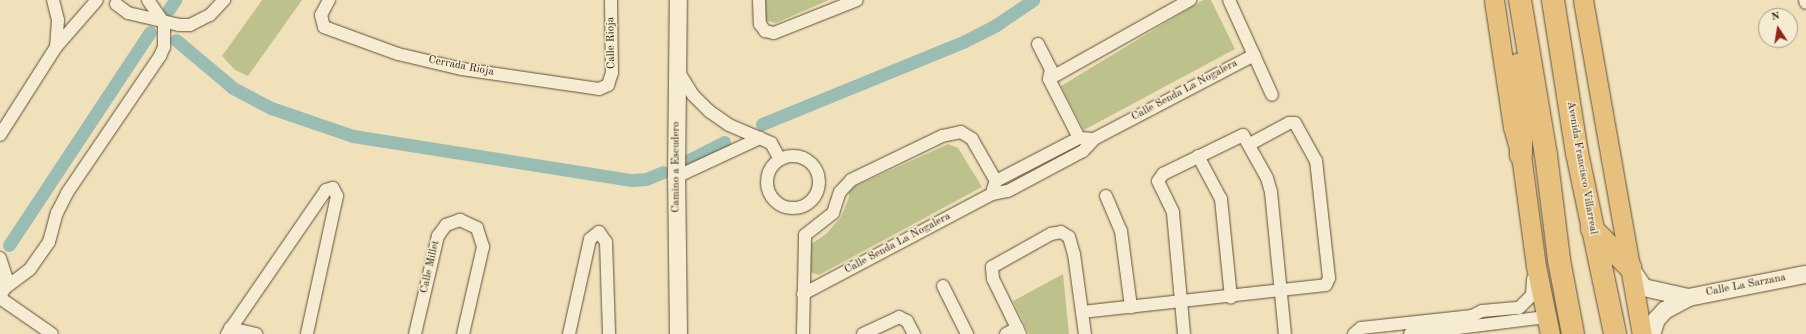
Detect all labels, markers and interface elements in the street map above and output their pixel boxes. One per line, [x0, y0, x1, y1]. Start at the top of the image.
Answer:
north arrow [1758, 8, 1798, 48]
text: N [1770, 10, 1781, 23]
street label: Calle Rioja [605, 17, 619, 69]
street label: Cerrada Rioja [427, 54, 495, 80]
street label: Calle Senda La Nogalera [1130, 57, 1240, 125]
street label: Avenida Francisco Villarreal [1563, 100, 1599, 236]
street label: Camino a Escudero [670, 121, 684, 213]
street label: Calle Senda La Nogalera [843, 210, 953, 278]
street label: Calle Millet [419, 239, 443, 295]
street label: Calle La Sarzana [1705, 272, 1787, 300]

